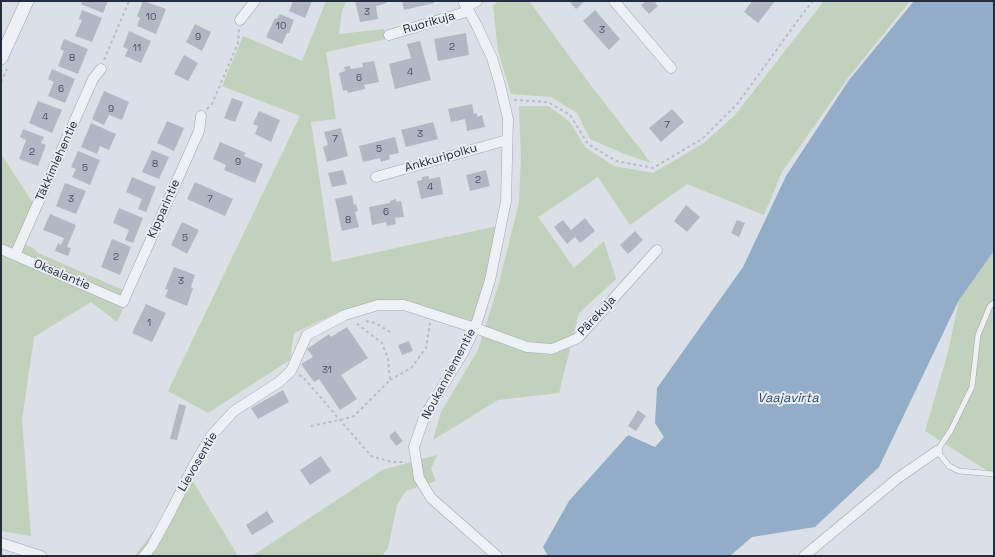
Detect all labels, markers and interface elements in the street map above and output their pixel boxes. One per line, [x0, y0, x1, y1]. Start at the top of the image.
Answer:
house number: 3 [364, 6, 370, 18]
street label: Ruorikuja [401, 9, 457, 37]
house number: 10 [146, 11, 156, 23]
house number: 10 [276, 20, 286, 32]
house number: 3 [599, 24, 605, 36]
house number: 9 [195, 31, 201, 43]
house number: 2 [449, 41, 455, 53]
house number: 11 [133, 42, 141, 54]
house number: 8 [69, 52, 75, 64]
house number: 4 [407, 66, 413, 78]
house number: 6 [356, 72, 362, 84]
house number: 6 [58, 83, 64, 95]
house number: 9 [108, 103, 114, 115]
house number: 4 [42, 111, 48, 123]
street label: Täkkimiehentie [33, 119, 81, 203]
house number: 7 [664, 119, 670, 131]
house number: 3 [417, 128, 423, 140]
house number: 7 [332, 133, 338, 145]
street label: Ankkuripolku [403, 141, 479, 175]
house number: 5 [376, 143, 382, 155]
house number: 2 [29, 146, 35, 158]
house number: 9 [235, 156, 241, 168]
house number: 8 [152, 158, 158, 170]
house number: 5 [82, 162, 88, 174]
house number: 2 [475, 174, 481, 186]
street label: Kipparintie [145, 177, 183, 241]
house number: 4 [427, 181, 433, 193]
house number: 3 [68, 193, 74, 205]
house number: 7 [207, 193, 213, 205]
house number: 6 [383, 206, 389, 218]
house number: 8 [345, 214, 351, 226]
house number: 5 [182, 232, 188, 244]
house number: 2 [113, 251, 119, 263]
street label: Oksalantie [32, 257, 92, 293]
house number: 3 [178, 275, 184, 287]
street label: Pärekuja [575, 293, 619, 339]
house number: 1 [147, 317, 151, 329]
street label: Noukanniementie [419, 326, 479, 422]
house number: 31 [322, 364, 332, 376]
water label: Vaajavirta [757, 390, 819, 406]
street label: Lievosentie [175, 430, 221, 494]

